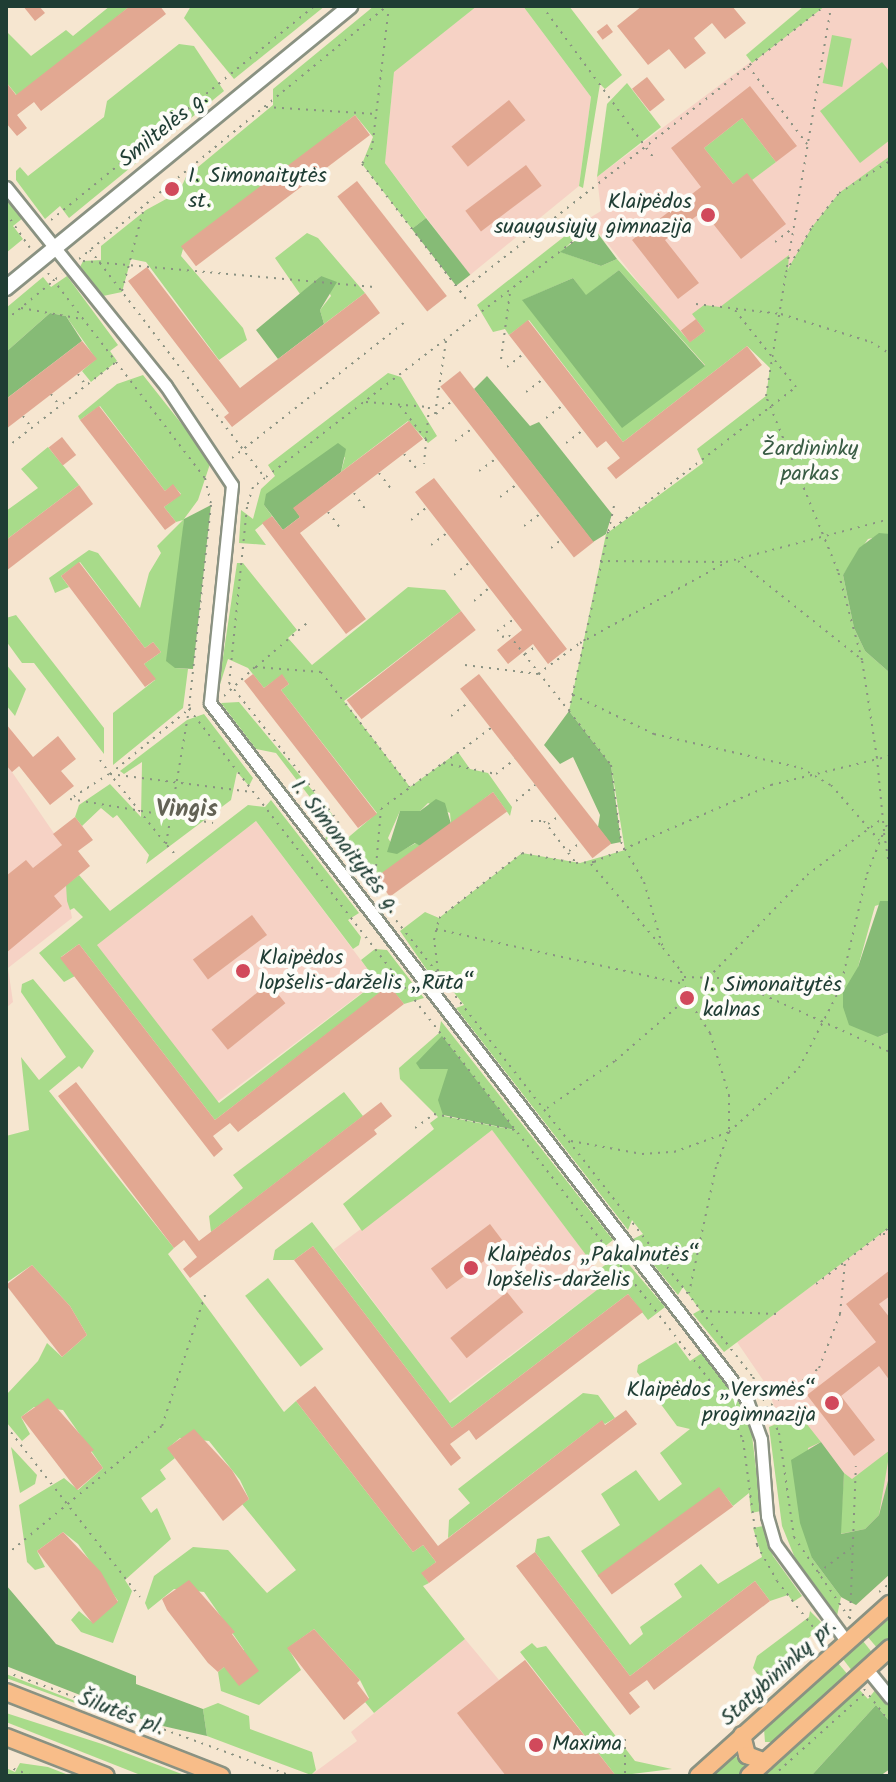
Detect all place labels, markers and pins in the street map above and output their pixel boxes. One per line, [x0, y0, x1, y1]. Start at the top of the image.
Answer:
place label: I. Simonaitytės st. [188, 163, 327, 214]
marker: I. Simonaitytės st. [163, 180, 181, 198]
place label: Klaipėdos suaugusiųjų gimnazija [494, 189, 692, 240]
marker: Klaipėdos suaugusiųjų gimnazija [699, 206, 717, 224]
place label: Klaipėdos lopšelis-darželis „Rūta“ [259, 945, 475, 996]
marker: Klaipėdos lopšelis-darželis „Rūta“ [234, 962, 252, 980]
place label: I. Simonaitytės kalnas [703, 972, 842, 1024]
marker: I. Simonaitytės kalnas [678, 989, 696, 1007]
place label: Klaipėdos „Pakalnutės“ lopšelis-darželis [487, 1242, 700, 1294]
marker: Klaipėdos „Pakalnutės“ lopšelis-darželis [462, 1259, 480, 1277]
place label: Klaipėdos „Versmės“ progimnazija [627, 1377, 816, 1428]
marker: Klaipėdos „Versmės“ progimnazija [823, 1394, 841, 1412]
place label: Maxima [552, 1732, 622, 1758]
marker: Maxima [527, 1736, 545, 1754]

